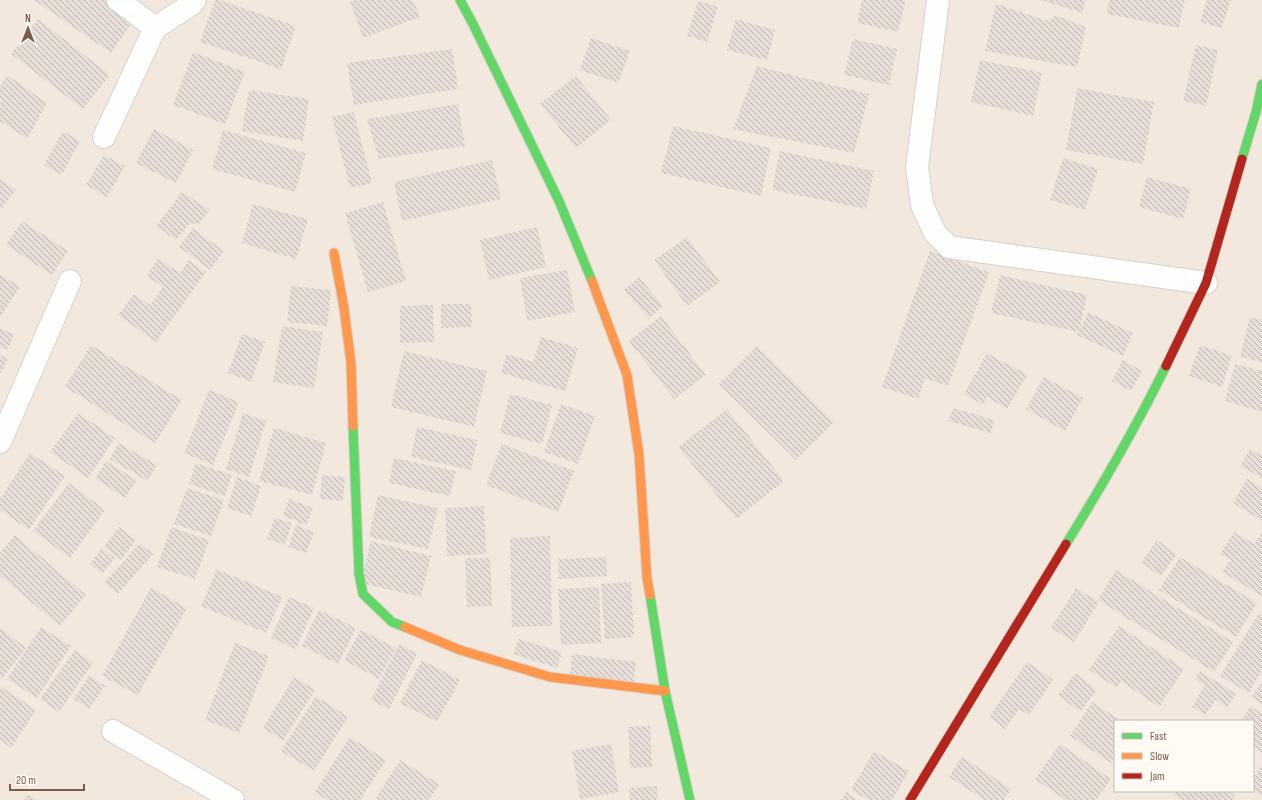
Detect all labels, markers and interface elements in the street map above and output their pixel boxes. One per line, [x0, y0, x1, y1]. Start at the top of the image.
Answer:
north arrow [8, 8, 48, 48]
text: N [25, 12, 31, 25]
legend [1114, 720, 1254, 792]
text: Fast [1150, 729, 1167, 744]
text: Slow [1150, 749, 1169, 764]
scale bar [10, 766, 84, 792]
text: Jam [1149, 769, 1165, 784]
text: 20 m [16, 773, 36, 788]

